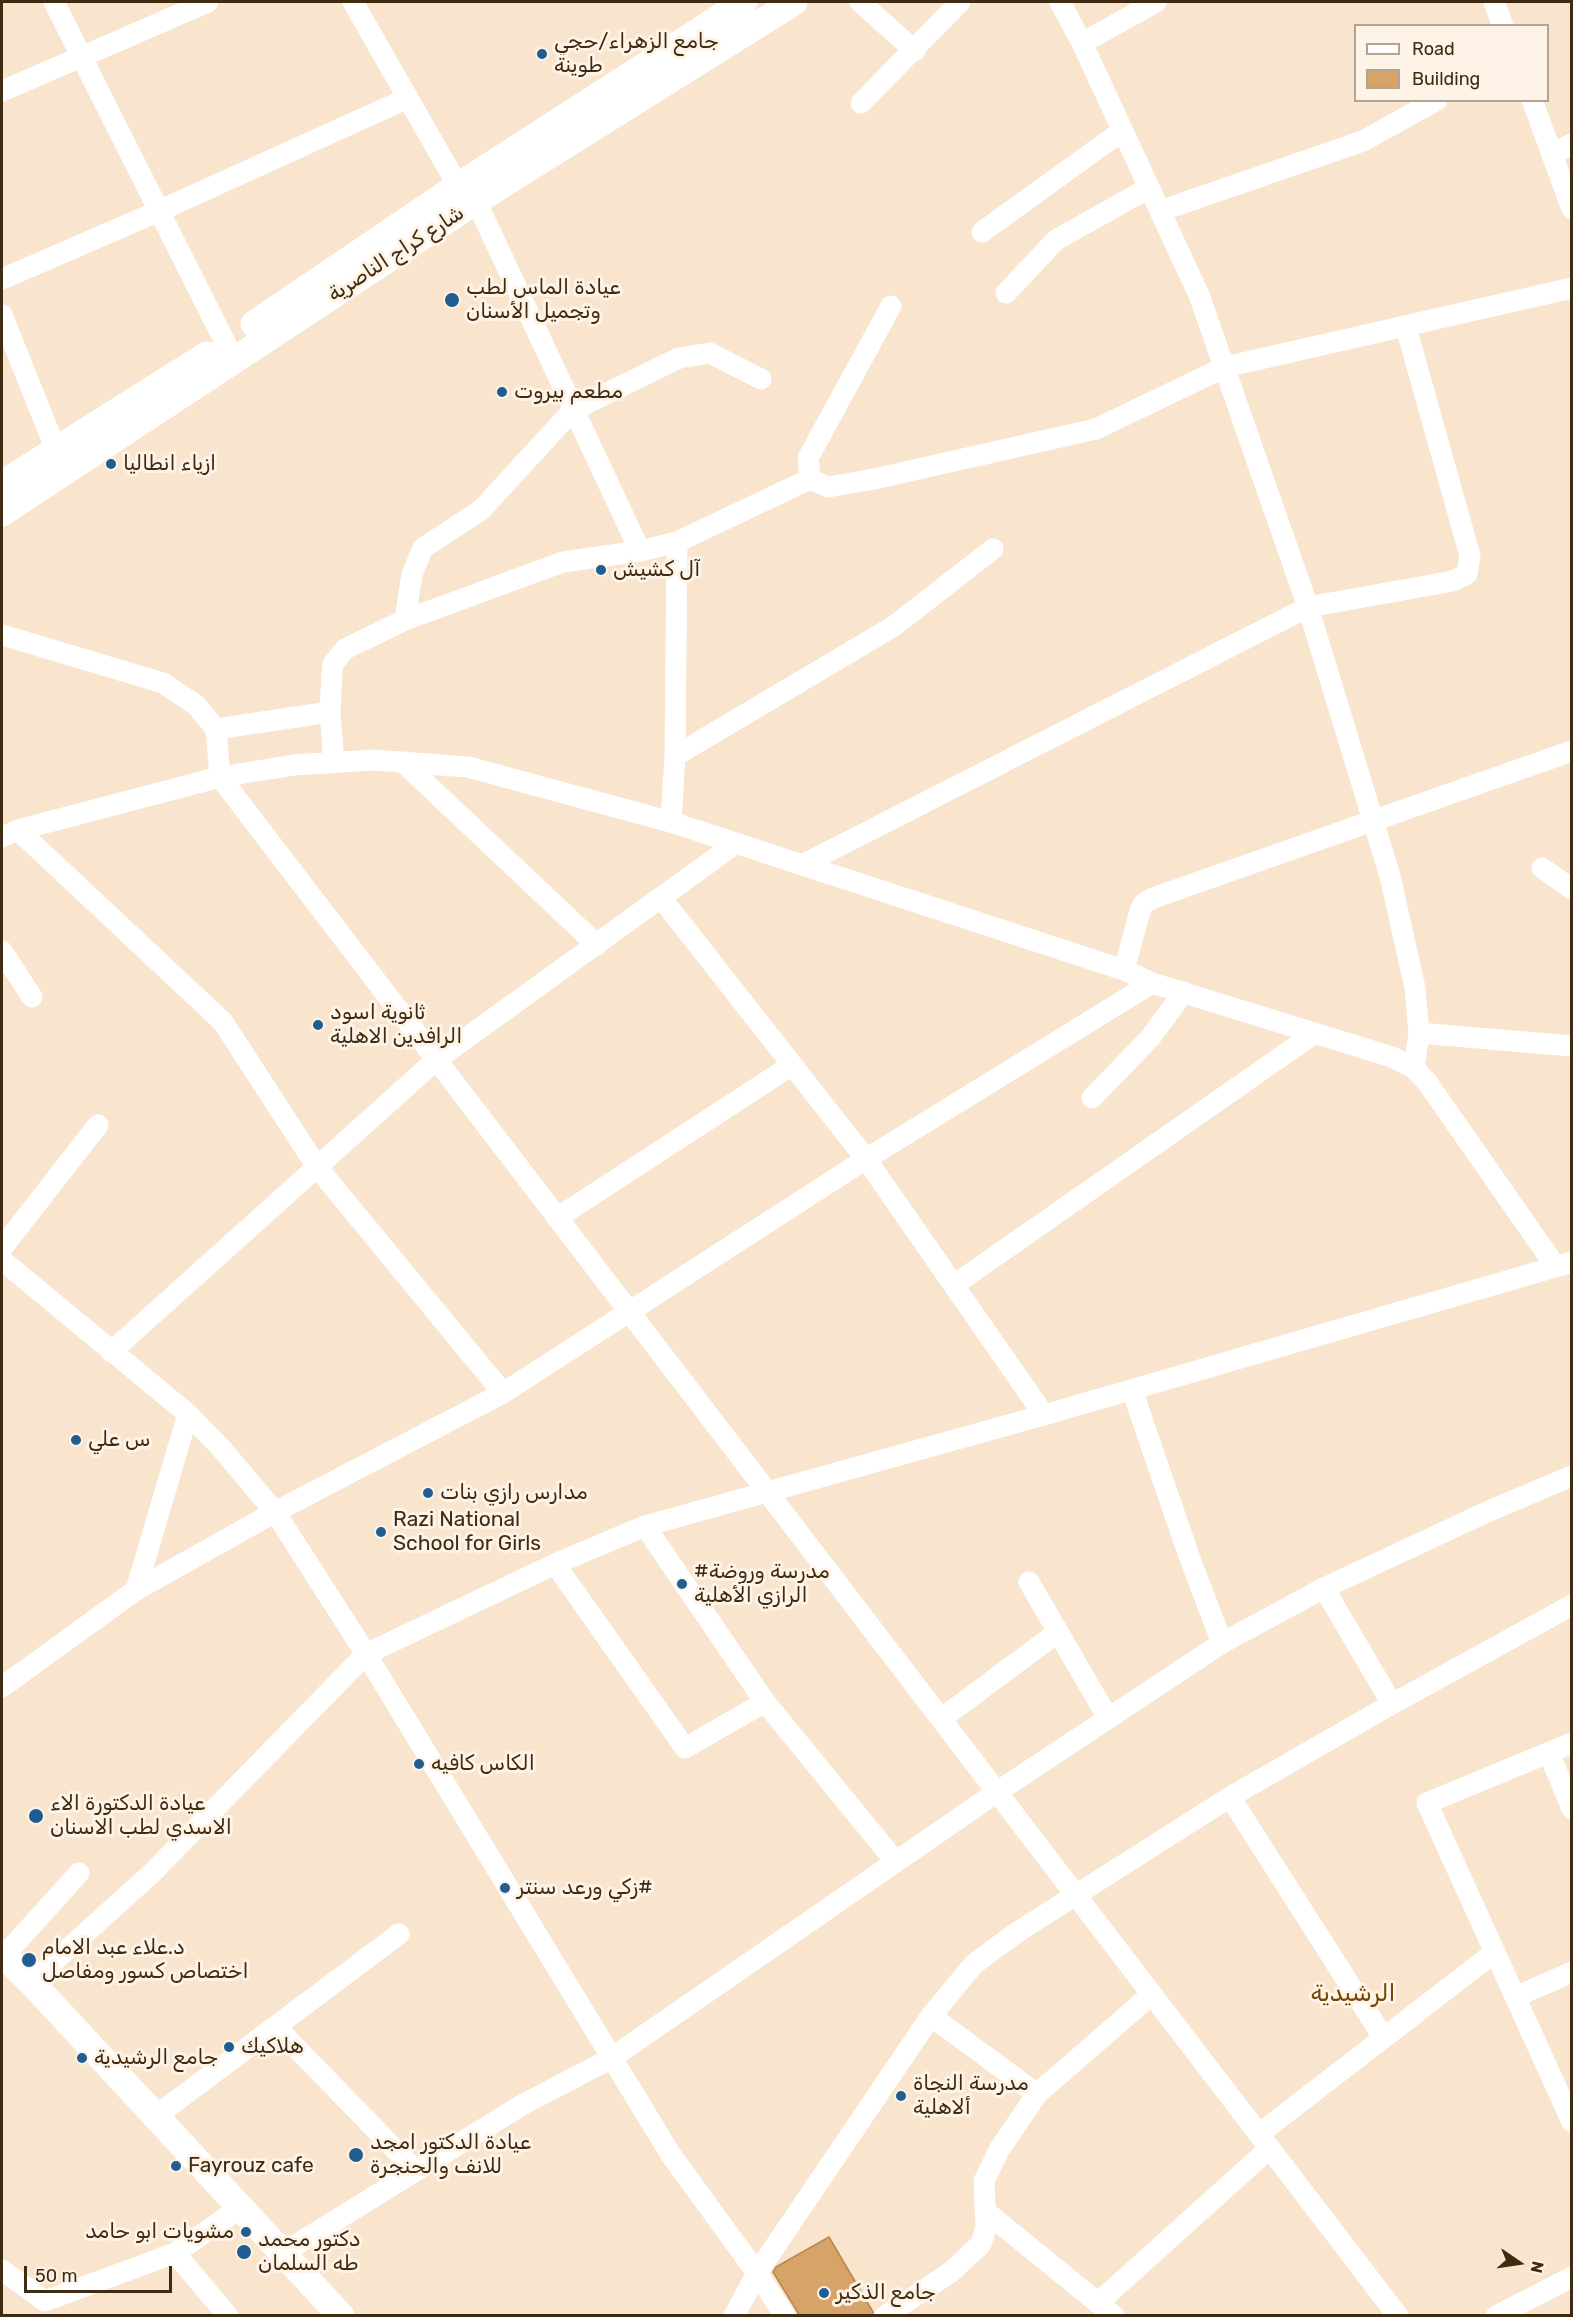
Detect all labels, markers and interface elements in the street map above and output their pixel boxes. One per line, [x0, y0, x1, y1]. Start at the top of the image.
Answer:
legend [1354, 24, 1549, 102]
place label: جامع الزهراء/حجي طوينة [554, 29, 719, 79]
text: Road [1412, 38, 1455, 60]
marker: جامع الزهراء/حجي طوينة [535, 47, 549, 61]
text: Building [1412, 68, 1480, 90]
street label: شارع كراج الناصرية [323, 200, 469, 308]
place label: عيادة الماس لطب وتجميل الأسنان [466, 275, 621, 325]
marker: عيادة الماس لطب وتجميل الأسنان [443, 291, 461, 309]
place label: مطعم بيروت [514, 379, 623, 405]
marker: مطعم بيروت [495, 385, 509, 399]
place label: ازياء انطاليا [123, 451, 216, 477]
marker: ازياء انطاليا [104, 457, 118, 471]
place label: آل كشيش [613, 557, 700, 583]
marker: آل كشيش [594, 563, 608, 577]
place label: ثانوية اسود الرافدين الاهلية [330, 1000, 462, 1050]
marker: ثانوية اسود الرافدين الاهلية [311, 1018, 325, 1032]
place label: س علي [88, 1427, 151, 1453]
marker: س علي [69, 1433, 83, 1447]
place label: مدارس رازي بنات [440, 1480, 588, 1506]
marker: مدارس رازي بنات [421, 1486, 435, 1500]
place label: Razi National School for Girls [393, 1507, 541, 1557]
marker: Razi National School for Girls [374, 1525, 388, 1539]
place label: #مدرسة وروضة الرازي الأهلية [694, 1559, 830, 1609]
marker: #مدرسة وروضة الرازي الأهلية [675, 1577, 689, 1591]
place label: الكاس كافيه [431, 1751, 535, 1777]
marker: الكاس كافيه [412, 1757, 426, 1771]
place label: عيادة الدكتورة الاء الاسدي لطب الاسنان [50, 1791, 232, 1841]
marker: عيادة الدكتورة الاء الاسدي لطب الاسنان [27, 1807, 45, 1825]
place label: زكي ورعد سنتر# [517, 1875, 653, 1901]
marker: زكي ورعد سنتر# [498, 1881, 512, 1895]
place label: د.علاء عبد الامام اختصاص كسور ومفاصل [42, 1935, 248, 1985]
marker: د.علاء عبد الامام اختصاص كسور ومفاصل [20, 1951, 38, 1969]
district label: الرشيدية [1311, 1980, 1395, 2008]
place label: هلاكيك [241, 2034, 304, 2060]
marker: هلاكيك [222, 2040, 236, 2054]
place label: جامع الرشيدية [94, 2045, 218, 2071]
marker: جامع الرشيدية [75, 2051, 89, 2065]
place label: مدرسة النجاة ألاهلية [913, 2071, 1029, 2121]
marker: مدرسة النجاة ألاهلية [894, 2089, 908, 2103]
place label: عيادة الدكتور امجد للانف والحنجرة [370, 2130, 531, 2180]
marker: عيادة الدكتور امجد للانف والحنجرة [347, 2146, 365, 2164]
place label: Fayrouz cafe [188, 2153, 314, 2179]
marker: Fayrouz cafe [169, 2159, 183, 2173]
place label: مشويات ابو حامد [85, 2219, 234, 2245]
marker: مشويات ابو حامد [239, 2225, 253, 2239]
place label: دكتور محمد طه السلمان [258, 2227, 361, 2277]
north arrow [1489, 2233, 1549, 2293]
marker: دكتور محمد طه السلمان [235, 2243, 253, 2261]
scale bar [27, 2254, 176, 2292]
text: N [1526, 2259, 1548, 2275]
text: 50 m [35, 2265, 78, 2287]
place label: جامع الذكير [836, 2280, 936, 2306]
marker: جامع الذكير [817, 2286, 831, 2300]

